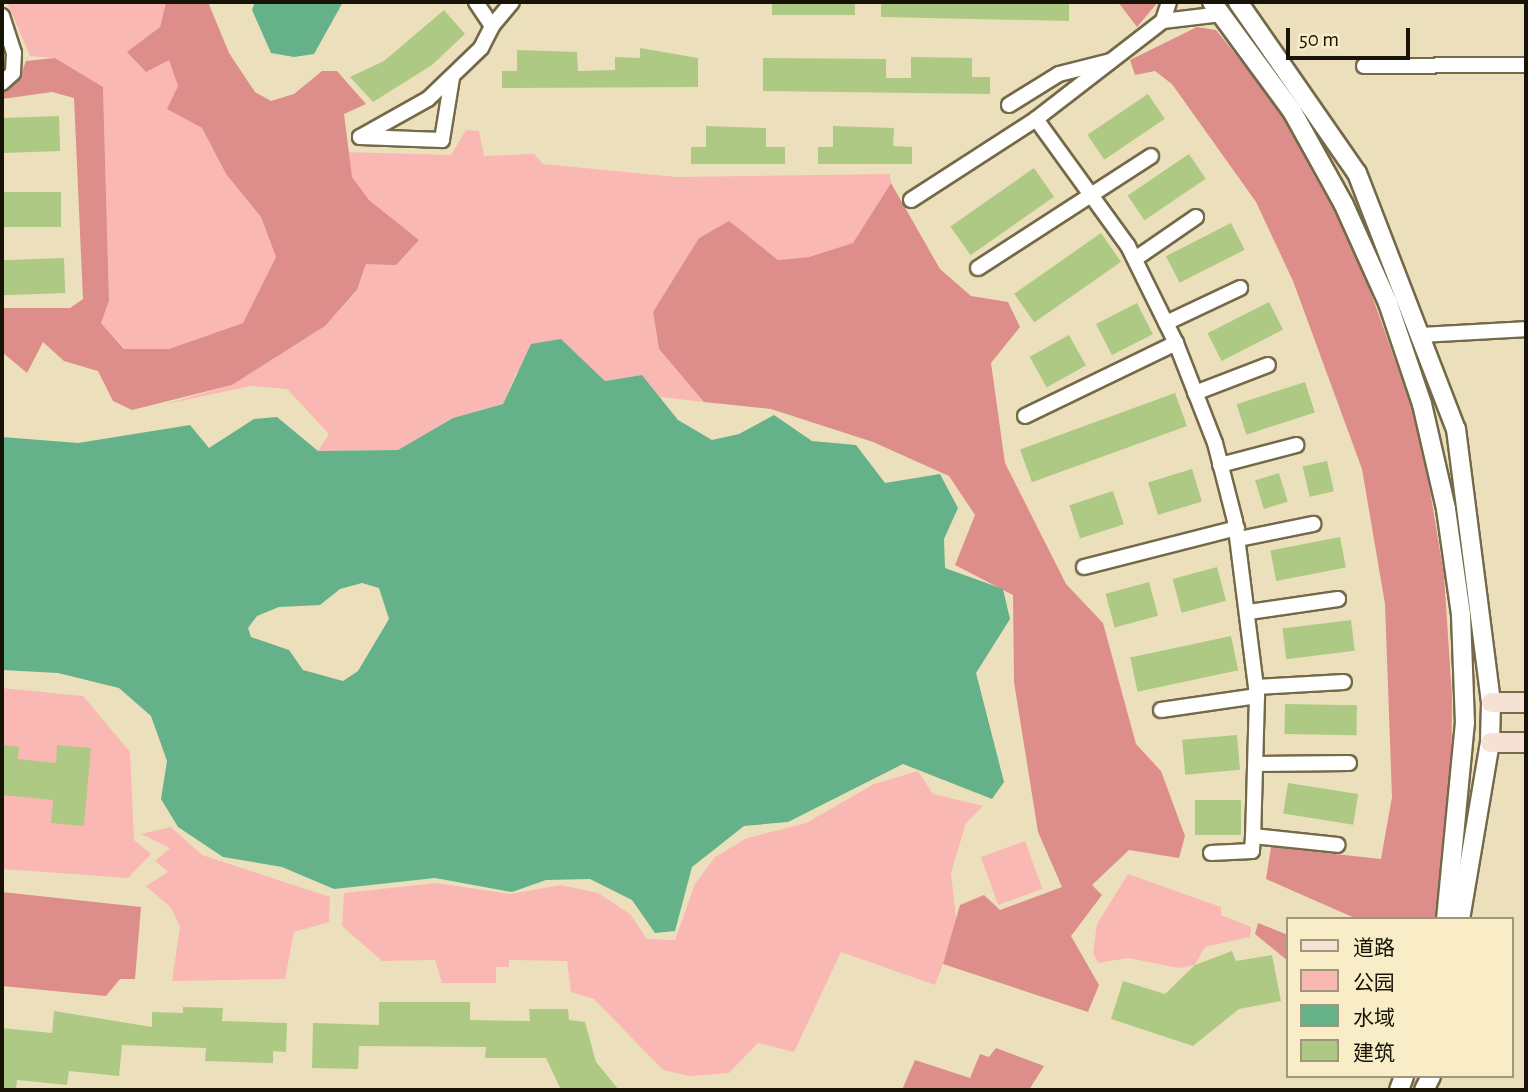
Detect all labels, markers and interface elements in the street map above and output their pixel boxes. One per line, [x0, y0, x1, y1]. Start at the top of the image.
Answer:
scale bar [1290, 14, 1414, 58]
text: 50 m [1299, 29, 1339, 50]
legend [1286, 917, 1514, 1078]
text: 道路 [1353, 938, 1395, 959]
text: 公园 [1353, 973, 1395, 994]
text: 水域 [1353, 1008, 1395, 1029]
text: 建筑 [1353, 1043, 1395, 1064]

